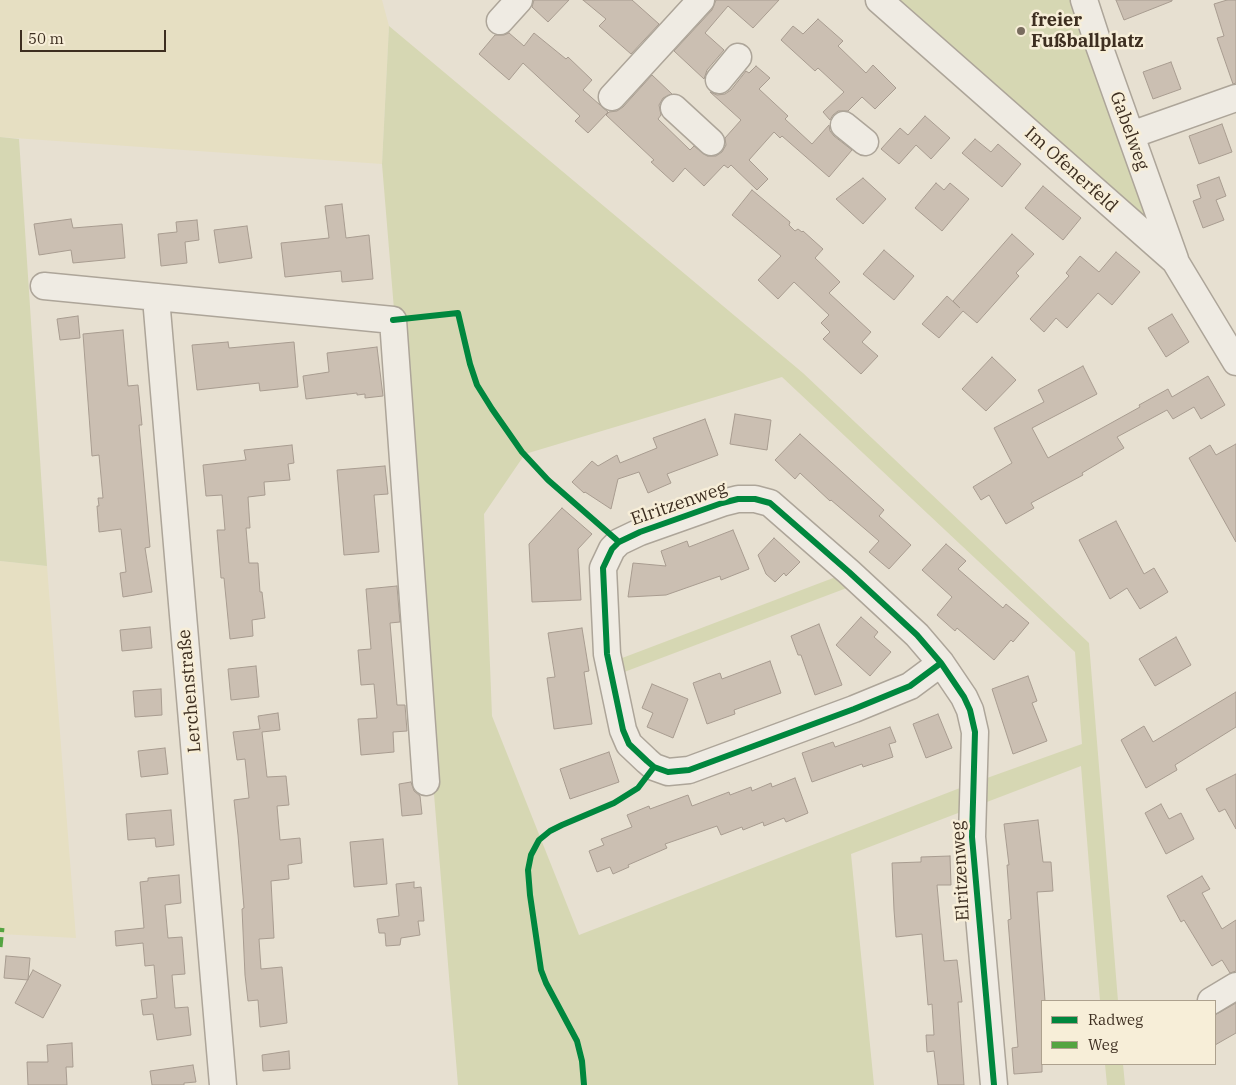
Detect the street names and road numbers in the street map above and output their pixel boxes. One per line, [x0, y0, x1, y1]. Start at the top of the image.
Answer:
street label: Gabelweg [1105, 89, 1153, 173]
street label: Im Ofenerfeld [1020, 123, 1122, 217]
street label: Elritzenweg [628, 477, 730, 531]
street label: Lerchenstraße [174, 628, 206, 754]
street label: Elritzenweg [948, 820, 974, 922]

